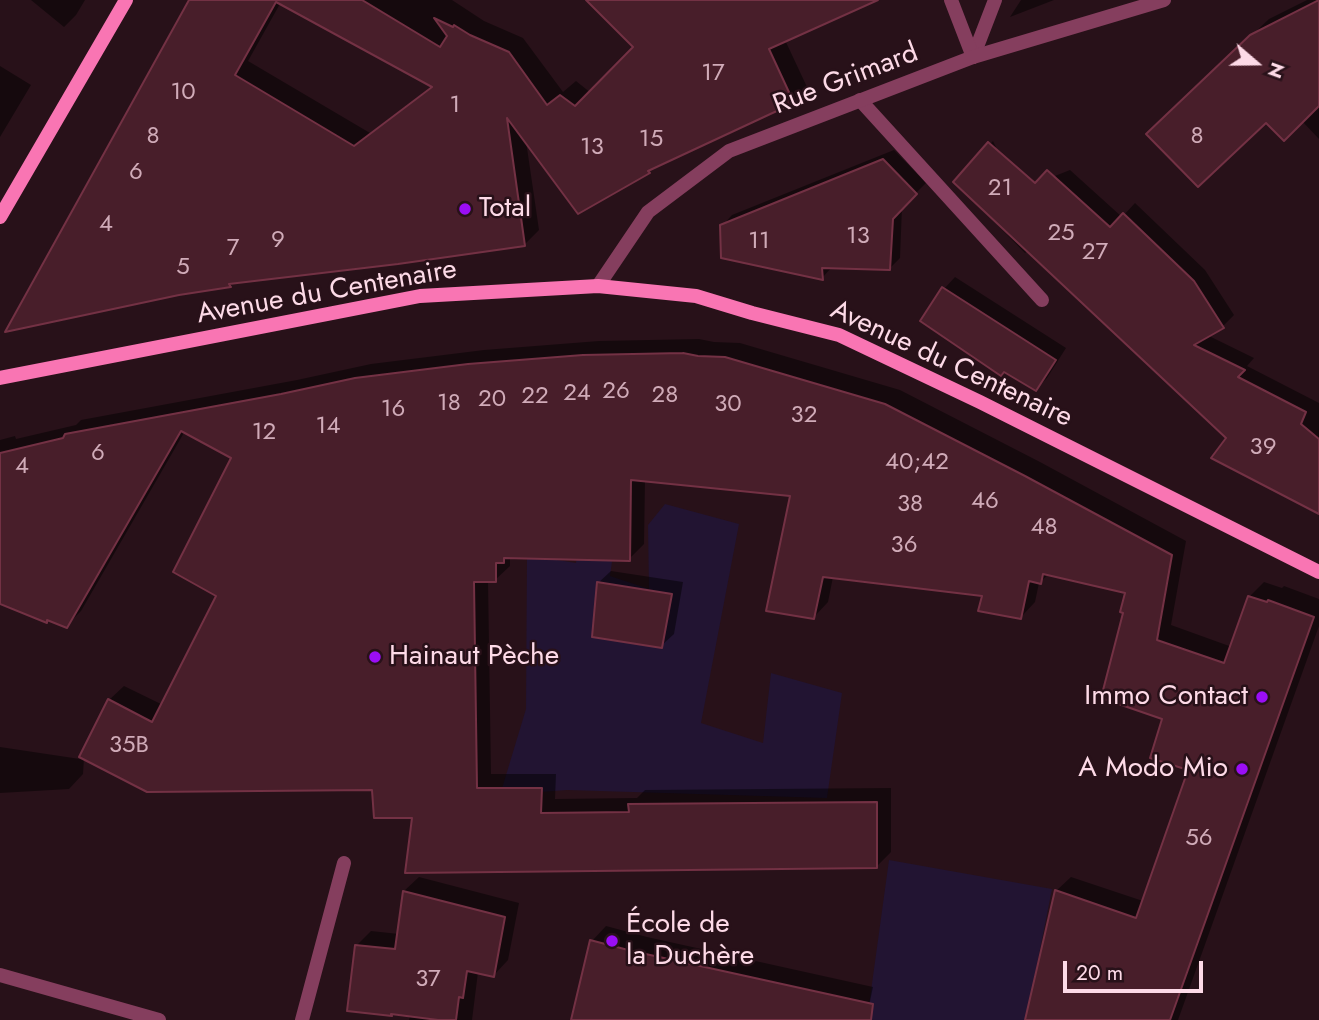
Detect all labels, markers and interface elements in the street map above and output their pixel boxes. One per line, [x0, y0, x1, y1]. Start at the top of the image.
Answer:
north arrow [1221, 28, 1291, 98]
street label: Rue Grimard [769, 37, 923, 123]
text: N [1261, 59, 1291, 82]
house number: 17 [701, 60, 725, 88]
house number: 10 [170, 79, 196, 107]
house number: 1 [450, 92, 460, 120]
house number: 8 [146, 123, 160, 151]
house number: 8 [1190, 123, 1204, 151]
house number: 15 [639, 126, 663, 154]
house number: 13 [580, 134, 604, 162]
house number: 6 [129, 159, 143, 187]
house number: 21 [988, 175, 1012, 203]
place label: Total [479, 192, 531, 226]
marker: Total [457, 201, 473, 217]
house number: 4 [99, 211, 113, 239]
house number: 25 [1047, 220, 1075, 248]
house number: 13 [846, 223, 870, 251]
house number: 9 [271, 227, 285, 255]
house number: 11 [748, 228, 770, 256]
house number: 7 [227, 235, 239, 263]
house number: 27 [1082, 239, 1108, 267]
house number: 5 [176, 254, 190, 282]
street label: Avenue du Centenaire [194, 254, 460, 332]
street label: Avenue du Centenaire [825, 294, 1077, 436]
house number: 26 [602, 378, 630, 406]
house number: 24 [563, 380, 591, 408]
house number: 28 [652, 382, 678, 410]
house number: 22 [521, 383, 549, 411]
house number: 20 [478, 386, 506, 414]
house number: 18 [437, 390, 461, 418]
house number: 30 [714, 391, 742, 419]
house number: 16 [381, 396, 405, 424]
house number: 32 [791, 402, 817, 430]
house number: 14 [316, 413, 340, 441]
house number: 12 [252, 419, 276, 447]
house number: 39 [1250, 434, 1276, 462]
house number: 6 [91, 440, 105, 468]
house number: 40;42 [885, 449, 949, 477]
house number: 4 [15, 453, 29, 481]
house number: 46 [971, 488, 999, 516]
house number: 38 [897, 491, 923, 519]
house number: 48 [1030, 514, 1058, 542]
house number: 36 [891, 532, 917, 560]
place label: Hainaut Pèche [389, 640, 559, 674]
marker: Hainaut Pèche [367, 649, 383, 665]
place label: Immo Contact [1084, 680, 1248, 714]
marker: Immo Contact [1254, 689, 1270, 705]
house number: 35B [109, 732, 149, 760]
place label: A Modo Mio [1078, 752, 1228, 786]
marker: A Modo Mio [1234, 761, 1250, 777]
house number: 56 [1185, 825, 1213, 853]
place label: École de la Duchère [626, 908, 754, 974]
marker: École de la Duchère [604, 933, 620, 949]
scale bar [1067, 946, 1207, 990]
text: 20 m [1076, 958, 1123, 988]
house number: 37 [415, 966, 441, 994]

